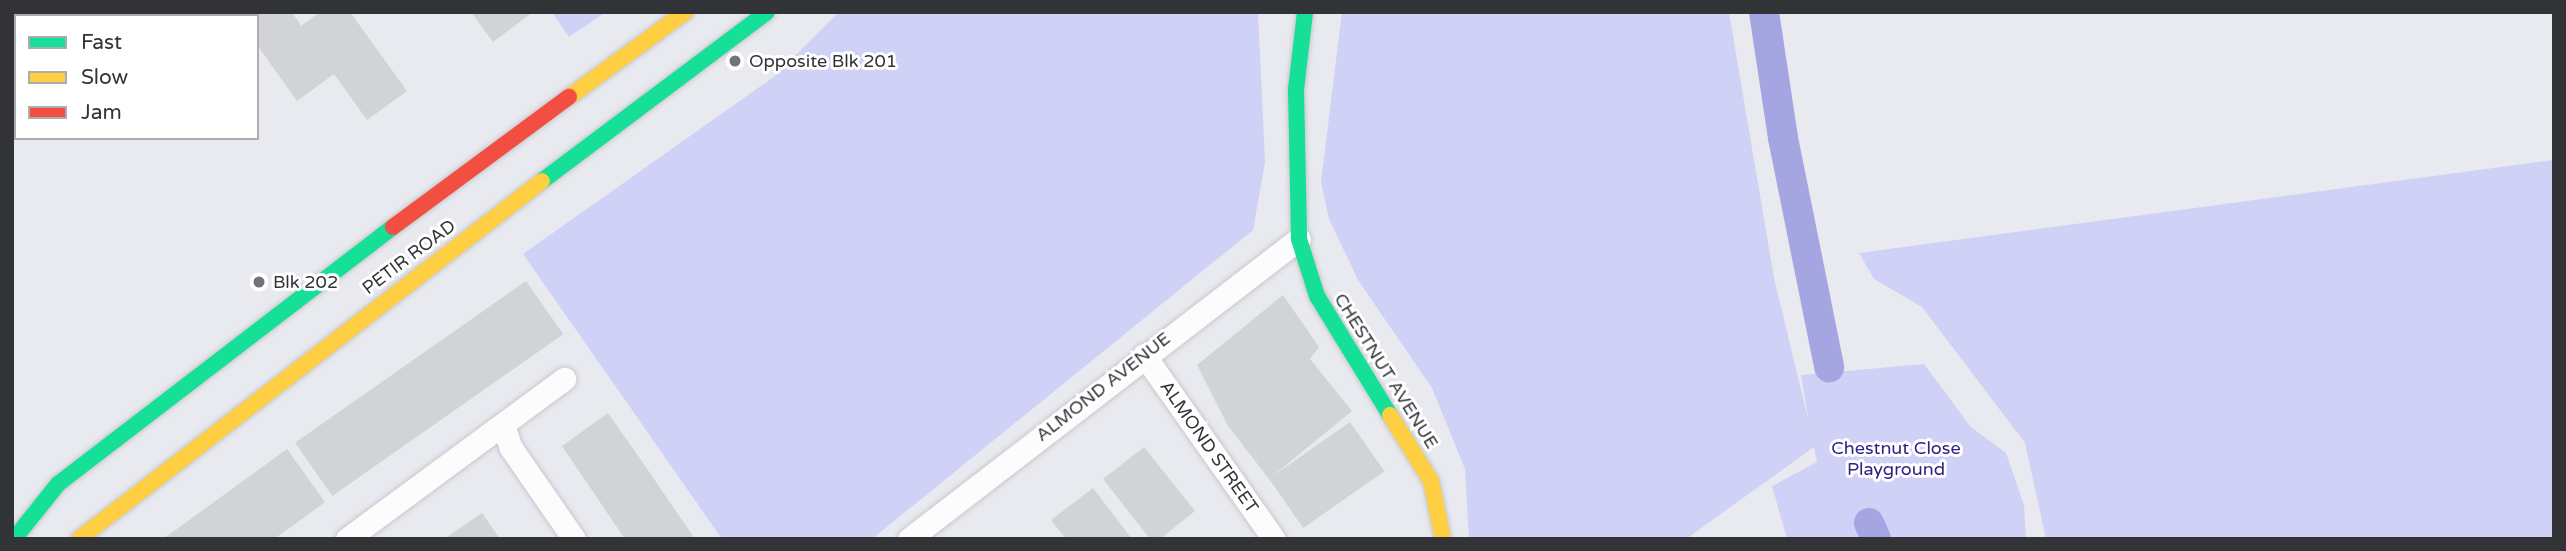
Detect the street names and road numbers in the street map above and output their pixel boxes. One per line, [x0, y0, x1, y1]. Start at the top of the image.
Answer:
street label: PETIR ROAD [358, 215, 460, 299]
street label: CHESTNUT AVENUE [1329, 289, 1443, 453]
street label: ALMOND AVENUE [1031, 328, 1175, 446]
street label: ALMOND STREET [1155, 377, 1263, 517]

